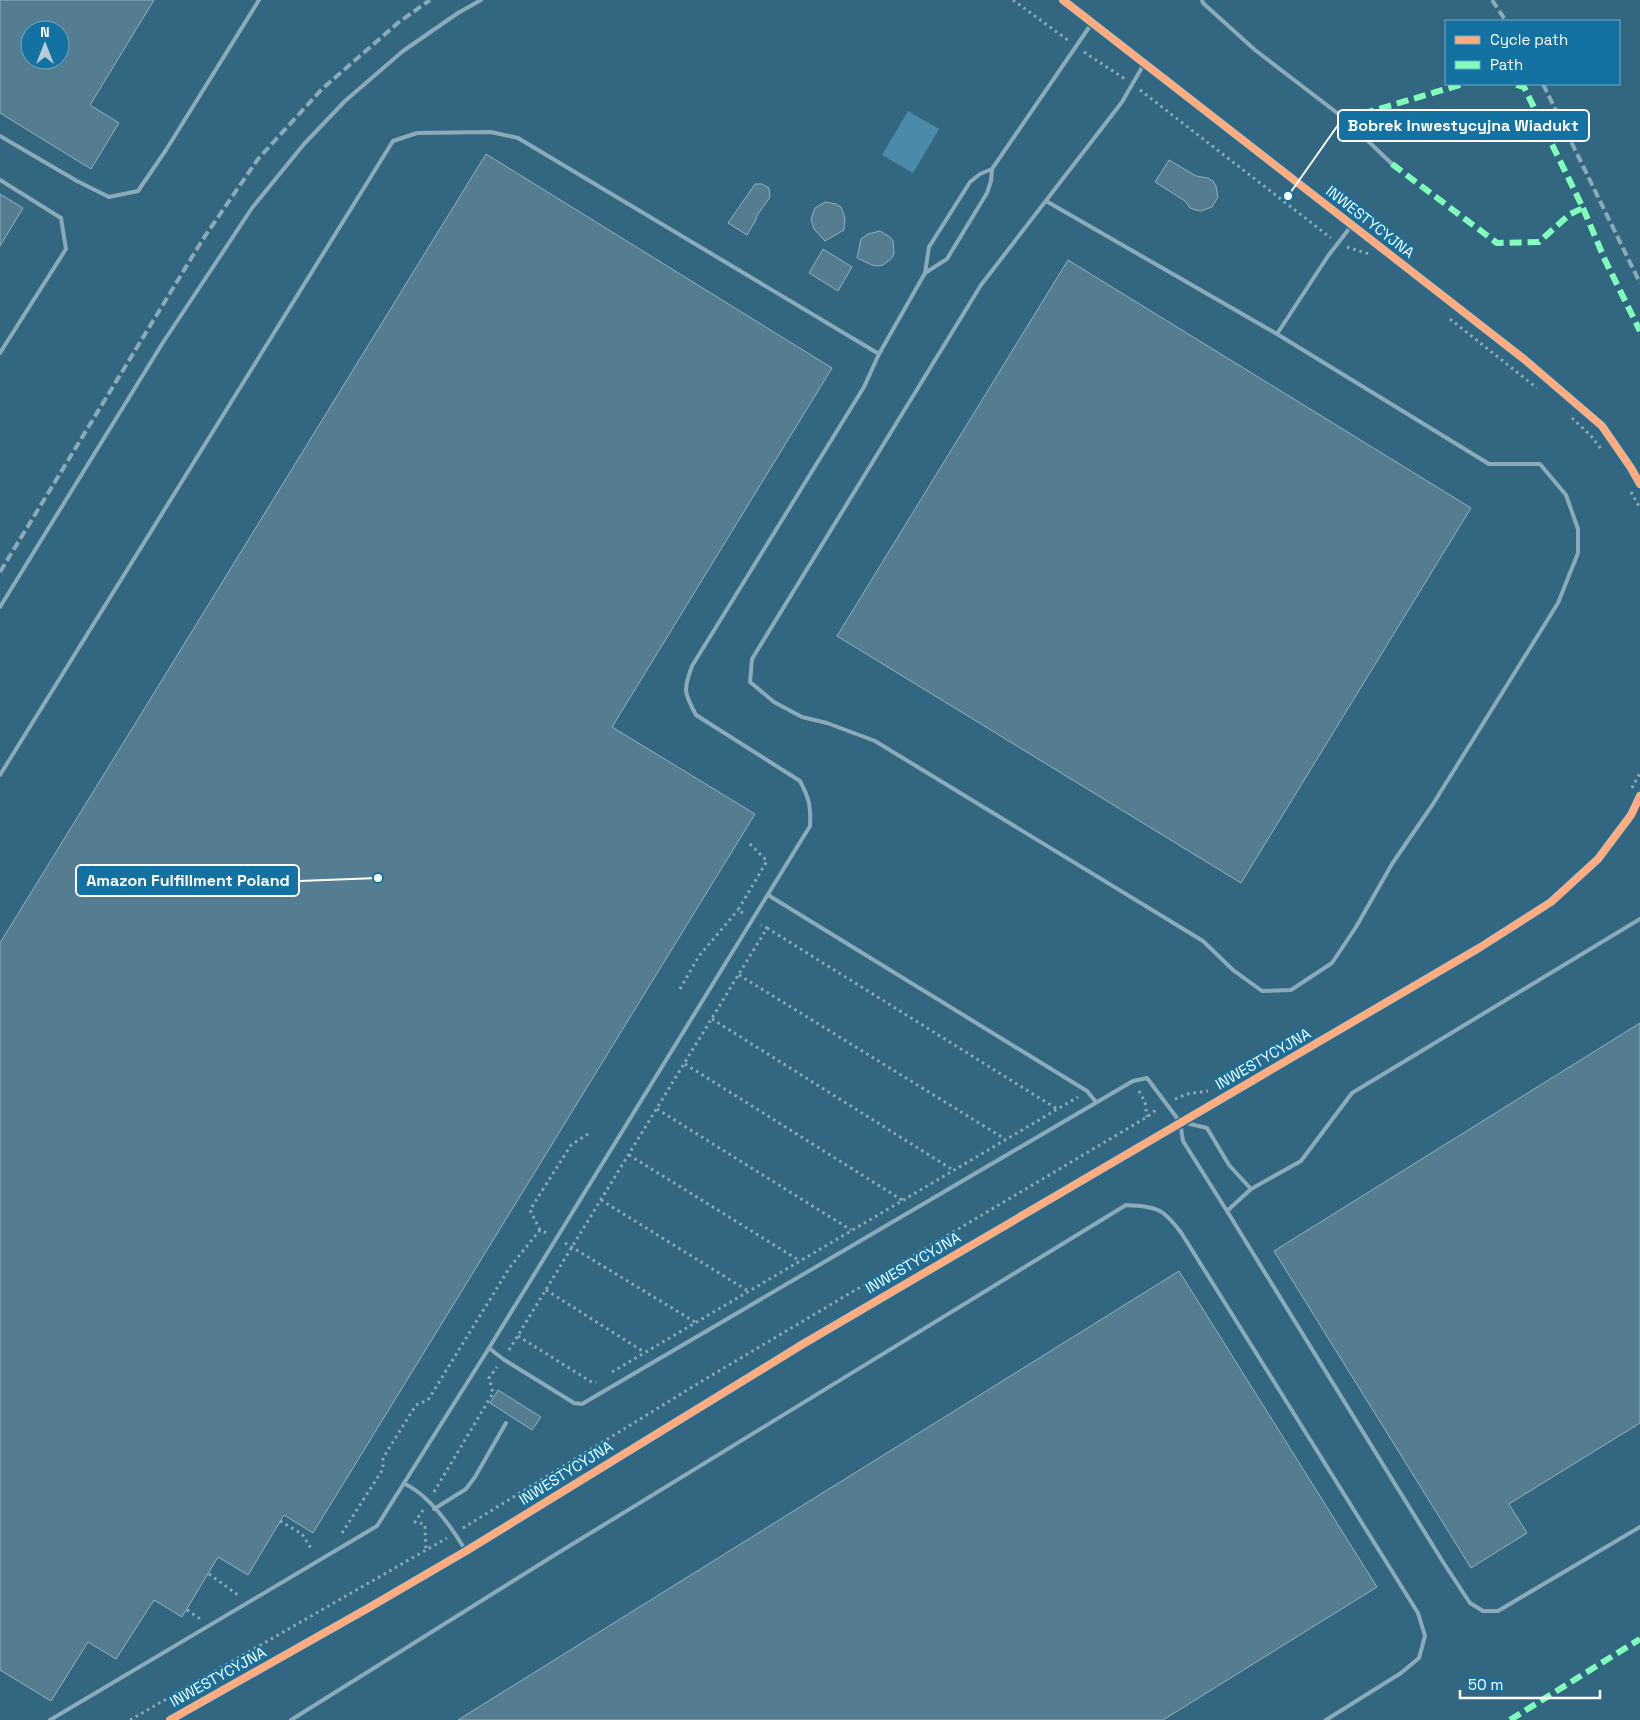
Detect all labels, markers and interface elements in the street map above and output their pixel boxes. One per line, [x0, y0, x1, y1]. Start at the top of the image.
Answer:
north arrow [20, 20, 70, 70]
legend [1445, 20, 1620, 85]
text: N [40, 23, 50, 41]
text: Cycle path [1490, 30, 1568, 49]
text: Path [1490, 55, 1523, 74]
callout: Bobrek Inwestycyjna Wiadukt [1338, 110, 1589, 141]
text: Bobrek Inwestycyjna Wiadukt [1348, 115, 1578, 136]
street label: INWESTYCYJNA [1322, 181, 1419, 262]
callout: Amazon Fulfillment Poland [76, 865, 299, 896]
text: Amazon Fulfillment Poland [86, 870, 290, 891]
street label: INWESTYCYJNA [1212, 1023, 1314, 1094]
street label: INWESTYCYJNA [862, 1227, 964, 1298]
street label: INWESTYCYJNA [515, 1436, 617, 1509]
street label: INWESTYCYJNA [166, 1642, 270, 1711]
scale bar [1460, 1668, 1600, 1700]
text: 50 m [1468, 1675, 1503, 1694]

